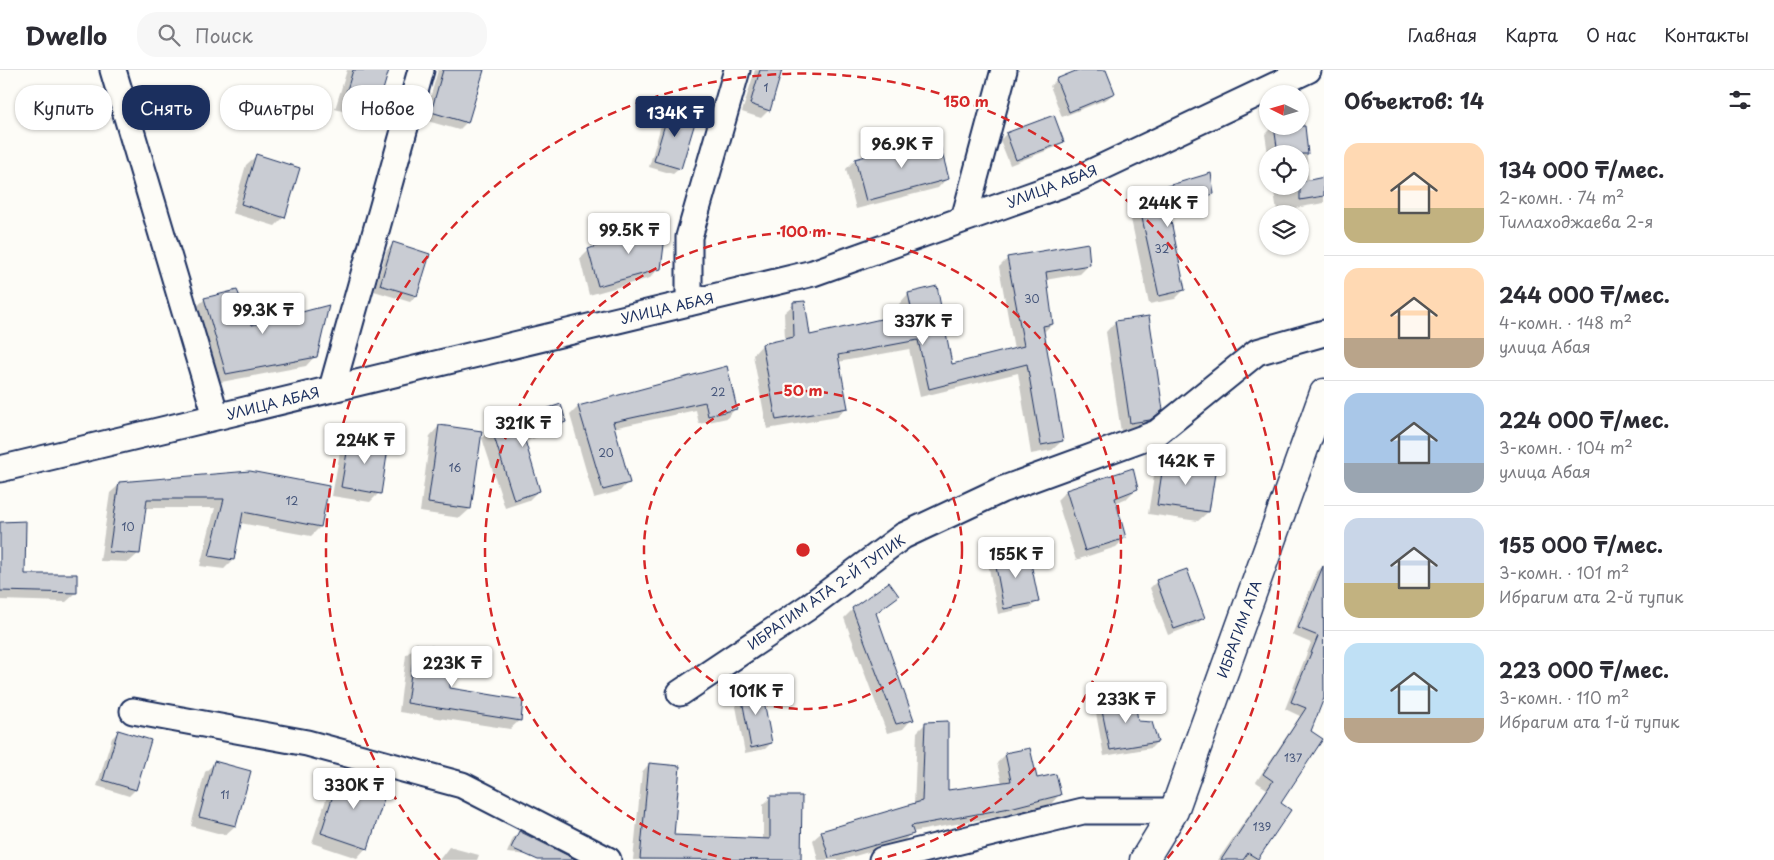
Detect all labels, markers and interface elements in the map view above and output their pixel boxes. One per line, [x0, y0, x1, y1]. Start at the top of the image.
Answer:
search box [137, 12, 487, 57]
text: Dwello [25, 17, 107, 53]
icon: search [155, 21, 183, 49]
text: Поиск [195, 21, 253, 49]
text: Главная [1408, 21, 1477, 48]
text: Карта [1505, 21, 1558, 48]
text: О нас [1586, 21, 1636, 48]
text: Контакты [1664, 21, 1749, 48]
house number: 1 [764, 79, 769, 96]
text: Объектов: 14 [1344, 84, 1484, 116]
chip: Купить [15, 85, 112, 130]
chip: Снять [122, 85, 210, 130]
chip: Фильтры [220, 85, 332, 130]
chip: Новое [342, 85, 433, 130]
north arrow [1259, 85, 1309, 135]
map controls [1259, 85, 1309, 255]
icon: filters [1726, 86, 1754, 114]
text: 150 m [943, 89, 989, 112]
pin: 134K ₸ [634, 96, 716, 138]
text: 134K ₸ [646, 100, 704, 124]
pin: 96.9K ₸ [856, 126, 948, 169]
text: 96.9K ₸ [871, 131, 933, 155]
button: locate [1259, 145, 1309, 195]
text: 134 000 ₸/мес. [1499, 153, 1664, 185]
street label: УЛИЦА АБАЯ [1004, 159, 1100, 213]
icon: home [1384, 163, 1444, 223]
text: 2-комн. · 74 m² [1499, 185, 1624, 209]
pin: 244K ₸ [1127, 186, 1209, 228]
text: 244K ₸ [1138, 190, 1198, 214]
button: layers [1259, 205, 1309, 255]
text: Тиллаходжаева 2-я [1499, 209, 1653, 233]
pin: 99.5K ₸ [583, 212, 675, 255]
text: 99.5K ₸ [599, 217, 659, 241]
text: 100 m [780, 219, 826, 242]
house number: 32 [1155, 240, 1170, 257]
text: 244 000 ₸/мес. [1499, 278, 1670, 310]
street label: УЛИЦА АБАЯ [618, 287, 716, 329]
icon: home [1384, 288, 1444, 348]
house number: 30 [1024, 290, 1040, 307]
pin: 99.3K ₸ [217, 292, 309, 335]
text: 99.3K ₸ [232, 297, 294, 321]
pin: 337K ₸ [882, 304, 964, 346]
text: 337K ₸ [894, 308, 952, 332]
text: 4-комн. · 148 m² [1499, 310, 1632, 334]
text: улица Абая [1499, 334, 1591, 358]
text: 50 m [784, 378, 822, 401]
street label: УЛИЦА АБАЯ [224, 381, 322, 425]
house number: 22 [711, 383, 725, 400]
text: 224 000 ₸/мес. [1499, 403, 1669, 435]
pin: 321K ₸ [482, 406, 564, 448]
text: 321K ₸ [495, 410, 551, 434]
icon: home [1384, 413, 1444, 473]
pin: 224K ₸ [324, 422, 406, 465]
text: 224K ₸ [335, 427, 395, 451]
text: 3-комн. · 104 m² [1499, 435, 1633, 459]
house number: 20 [598, 444, 614, 461]
pin: 142K ₸ [1145, 444, 1227, 486]
text: 142K ₸ [1158, 448, 1214, 472]
house number: 16 [449, 459, 462, 476]
text: улица Абая [1499, 459, 1591, 483]
house number: 12 [286, 492, 299, 509]
house number: 10 [122, 518, 134, 535]
text: 155 000 ₸/мес. [1499, 528, 1663, 560]
street label: ИБРАГИМ АТА 2-Й ТУПИК [743, 529, 909, 655]
pin: 155K ₸ [975, 536, 1057, 579]
icon: home [1384, 538, 1444, 598]
centre of rings [794, 541, 812, 559]
text: 155K ₸ [989, 541, 1043, 565]
text: 3-комн. · 101 m² [1499, 560, 1629, 584]
street label: ИБРАГИМ АТА [1212, 577, 1267, 681]
text: Ибрагим ата 2-й тупик [1499, 584, 1684, 608]
pin: 223K ₸ [411, 646, 493, 688]
text: 223K ₸ [422, 650, 482, 674]
text: 223 000 ₸/мес. [1499, 653, 1669, 685]
icon: home [1384, 663, 1444, 723]
pin: 101K ₸ [715, 674, 797, 716]
text: 101K ₸ [729, 678, 783, 702]
pin: 233K ₸ [1085, 682, 1167, 724]
text: 3-комн. · 110 m² [1499, 685, 1629, 709]
text: 233K ₸ [1097, 686, 1155, 710]
text: Ибрагим ата 1-й тупик [1499, 709, 1680, 733]
house number: 137 [1284, 749, 1302, 766]
pin: 330K ₸ [313, 768, 395, 810]
text: 330K ₸ [324, 772, 384, 796]
house number: 11 [220, 786, 230, 803]
house number: 139 [1253, 818, 1271, 835]

